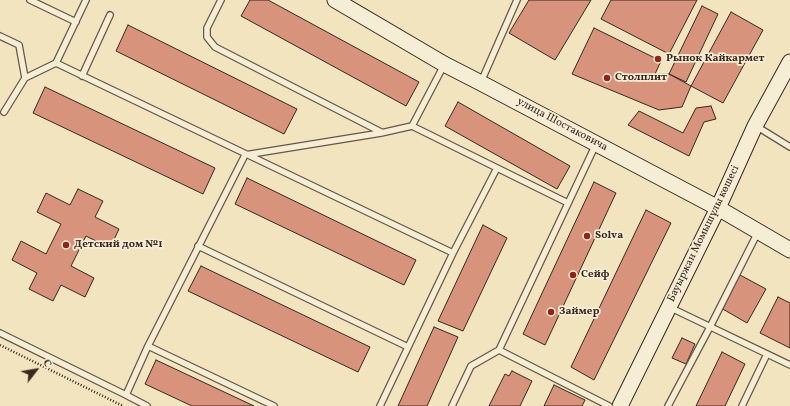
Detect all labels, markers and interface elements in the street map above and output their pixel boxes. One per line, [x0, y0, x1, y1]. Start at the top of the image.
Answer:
place label: Рынок Кайкармет [666, 52, 765, 66]
marker: Рынок Кайкармет [653, 54, 663, 64]
place label: Столплит [615, 71, 667, 85]
marker: Столплит [602, 73, 612, 83]
street label: улица Шостаковича [514, 95, 610, 155]
street label: Бауыржан Момышұлы көшесі [665, 164, 743, 304]
place label: Solva [595, 229, 623, 243]
marker: Solva [582, 231, 592, 241]
place label: Детский дом №1 [74, 238, 163, 252]
marker: Детский дом №1 [61, 240, 71, 250]
place label: Сейф [581, 268, 609, 282]
marker: Сейф [568, 270, 578, 280]
place label: Займер [559, 305, 599, 319]
marker: Займер [546, 307, 556, 317]
north arrow [16, 350, 56, 390]
text: С [38, 357, 55, 370]

